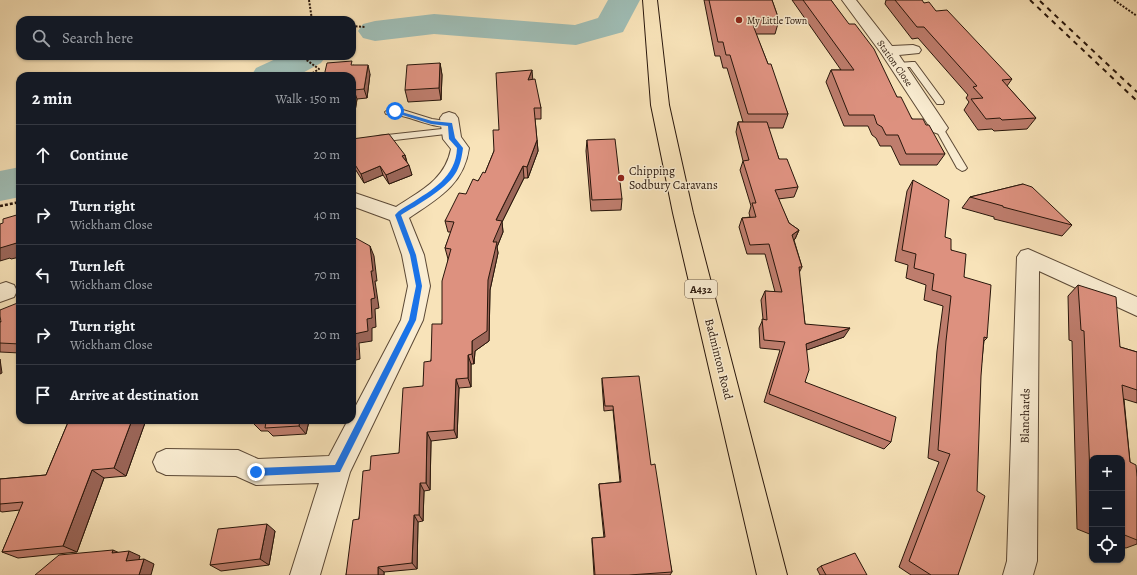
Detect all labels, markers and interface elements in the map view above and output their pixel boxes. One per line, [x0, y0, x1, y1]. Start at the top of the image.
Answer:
place label: My Little Town [747, 14, 808, 27]
marker: My Little Town [734, 15, 744, 25]
search box [16, 16, 356, 60]
icon: search [30, 27, 52, 49]
text: Search here [62, 28, 133, 48]
street label: Station Close [874, 37, 916, 89]
text: 2 min [32, 87, 72, 110]
text: Walk · 150 m [275, 90, 340, 107]
route start [386, 102, 404, 120]
icon: ahead [32, 144, 54, 166]
text: Continue [70, 145, 128, 165]
text: 20 m [314, 146, 340, 163]
place label: Chipping Sodbury Caravans [629, 163, 718, 193]
marker: Chipping Sodbury Caravans [616, 173, 626, 183]
text: Turn right [70, 196, 135, 216]
icon: right [32, 204, 54, 226]
text: 40 m [314, 206, 340, 223]
text: Wickham Close [70, 216, 152, 233]
text: Turn left [70, 256, 125, 276]
icon: left [32, 264, 54, 286]
text: 70 m [314, 266, 340, 283]
text: Wickham Close [70, 276, 152, 293]
road number: A432 [685, 280, 717, 298]
text: Turn right [70, 316, 135, 336]
street label: Badminton Road [701, 317, 737, 402]
icon: right [32, 324, 54, 346]
text: 20 m [314, 326, 340, 343]
text: Wickham Close [70, 336, 152, 353]
icon: arrive [32, 384, 54, 406]
text: Arrive at destination [70, 385, 199, 405]
street label: Blanchards [1017, 388, 1033, 444]
map controls [1089, 455, 1125, 563]
button: + [1089, 455, 1125, 491]
route end [247, 463, 265, 481]
button: − [1089, 491, 1125, 527]
button: locate [1089, 527, 1125, 563]

